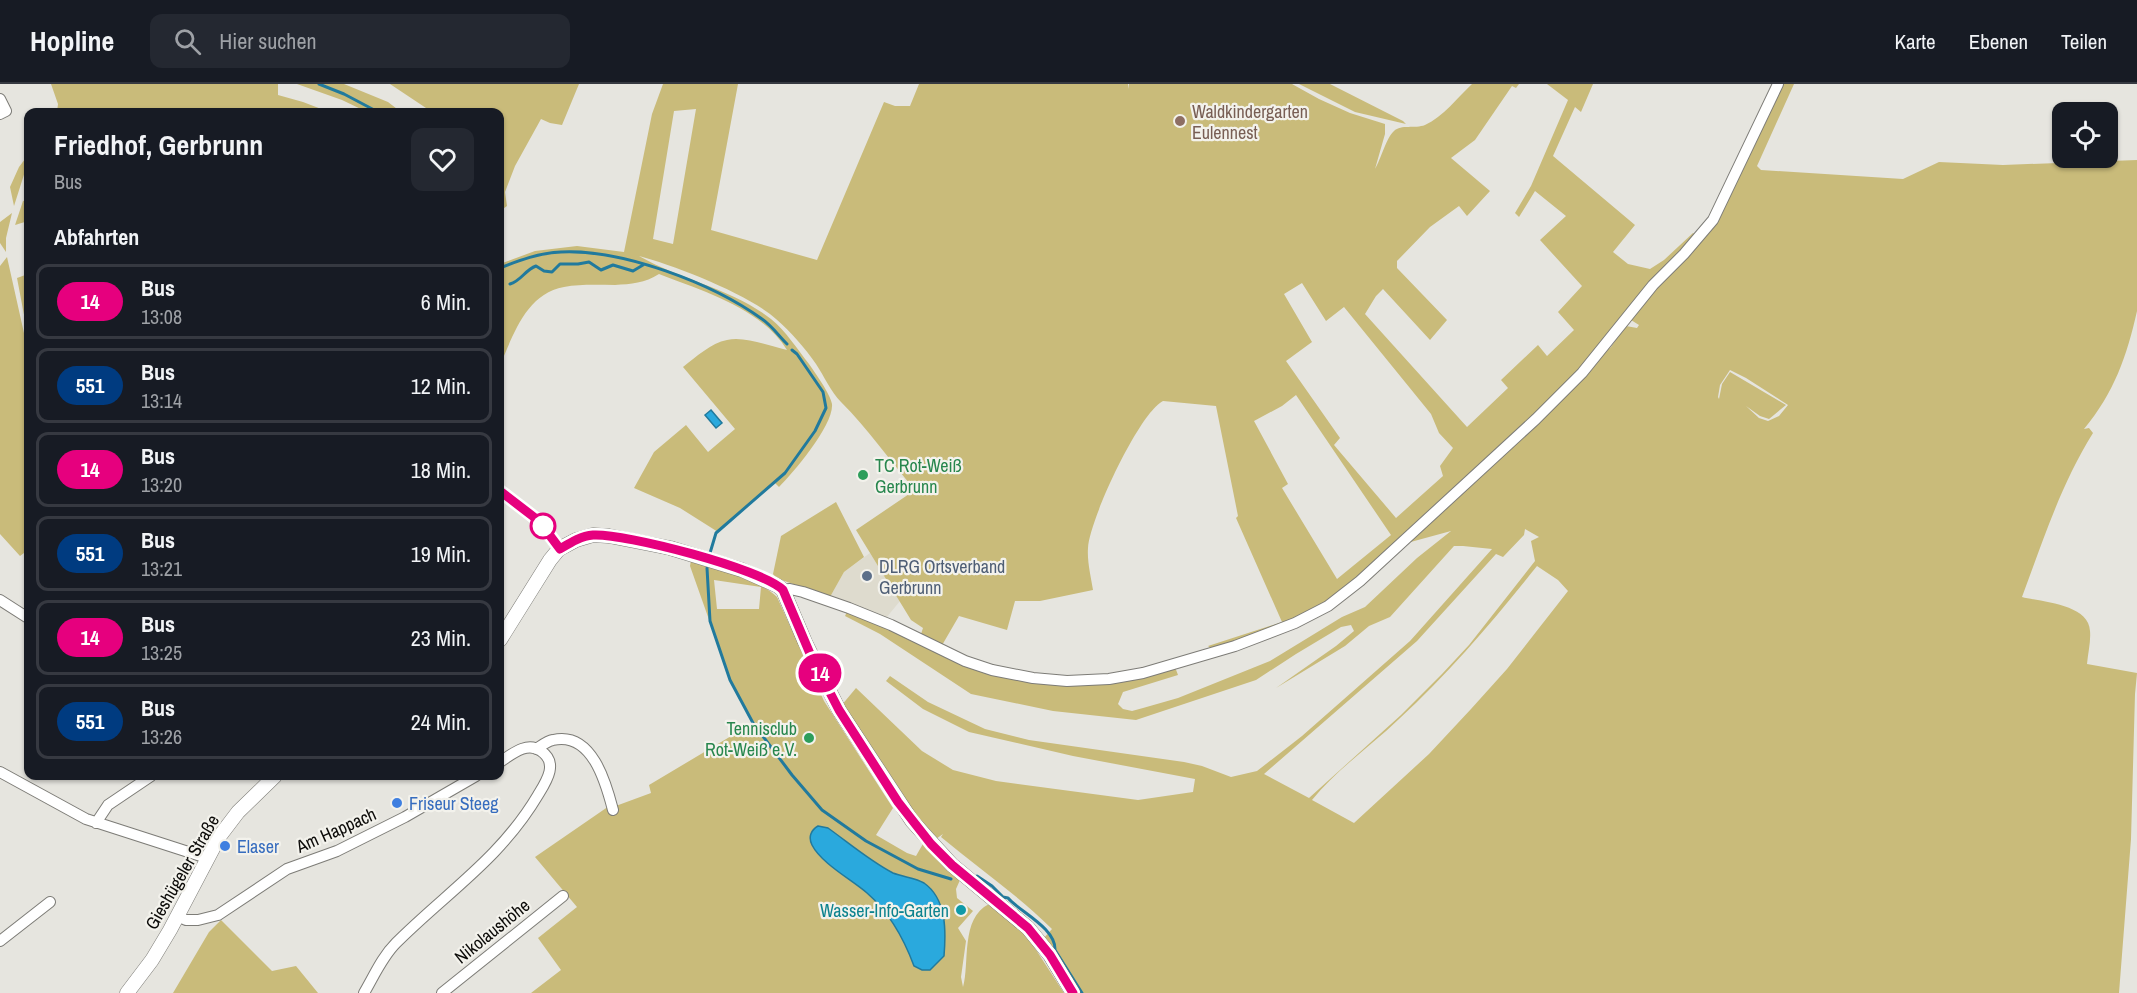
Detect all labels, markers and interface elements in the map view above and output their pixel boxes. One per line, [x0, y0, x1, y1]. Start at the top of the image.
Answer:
search box [150, 14, 570, 68]
text: Hopline [30, 22, 114, 60]
icon: search [171, 25, 204, 58]
text: Hier suchen [219, 26, 316, 56]
text: Karte [1895, 27, 1936, 56]
text: Ebenen [1969, 27, 2028, 56]
text: Teilen [2061, 27, 2107, 56]
place label: Waldkindergarten Eulennest [1192, 99, 1308, 145]
map controls [2052, 102, 2118, 168]
button: locate [2052, 102, 2118, 168]
marker: Waldkindergarten Eulennest [1173, 114, 1187, 128]
text: Friedhof, Gerbrunn [54, 126, 263, 164]
button: heart [411, 128, 474, 191]
text: Bus [54, 168, 82, 195]
text: Abfahrten [54, 222, 139, 252]
text: Bus [141, 273, 175, 303]
text: 14 [80, 287, 100, 316]
text: 6 Min. [421, 287, 471, 317]
text: 13:08 [141, 303, 182, 330]
text: Bus [141, 357, 175, 387]
text: 551 [76, 371, 104, 400]
text: 12 Min. [411, 371, 471, 401]
text: 13:14 [141, 387, 182, 414]
text: Bus [141, 441, 175, 471]
place label: TC Rot-Weiß Gerbrunn [875, 453, 962, 499]
text: 14 [80, 455, 100, 484]
text: 18 Min. [411, 455, 471, 485]
marker: TC Rot-Weiß Gerbrunn [856, 468, 870, 482]
text: 13:20 [141, 471, 182, 498]
unlabelled marker [530, 513, 556, 539]
text: Bus [141, 525, 175, 555]
text: 551 [76, 539, 104, 568]
text: 19 Min. [411, 539, 471, 569]
place label: DLRG Ortsverband Gerbrunn [879, 554, 1005, 600]
text: 13:21 [141, 555, 182, 582]
marker: DLRG Ortsverband Gerbrunn [860, 569, 874, 583]
text: Bus [141, 609, 175, 639]
text: 14 [80, 623, 100, 652]
text: 23 Min. [411, 623, 471, 653]
text: 13:25 [141, 639, 182, 666]
line badge: 14 [793, 654, 847, 692]
text: 14 [810, 659, 830, 688]
text: Bus [141, 693, 175, 723]
text: 551 [76, 707, 104, 736]
text: 24 Min. [411, 707, 471, 737]
place label: Tennisclub Rot-Weiß e.V. [705, 716, 797, 762]
text: 13:26 [141, 723, 182, 750]
marker: Tennisclub Rot-Weiß e.V. [802, 731, 816, 745]
place label: Friseur Steeg [409, 791, 499, 816]
marker: Friseur Steeg [390, 796, 404, 810]
street label: Am Happach [291, 801, 380, 859]
street label: Gieshügeler Straße [139, 810, 225, 934]
place label: Elaser [237, 834, 279, 859]
marker: Elaser [218, 839, 232, 853]
street label: Nikolaushöhe [449, 893, 535, 969]
place label: Wasser-Info-Garten [820, 898, 949, 923]
marker: Wasser-Info-Garten [954, 903, 968, 917]

